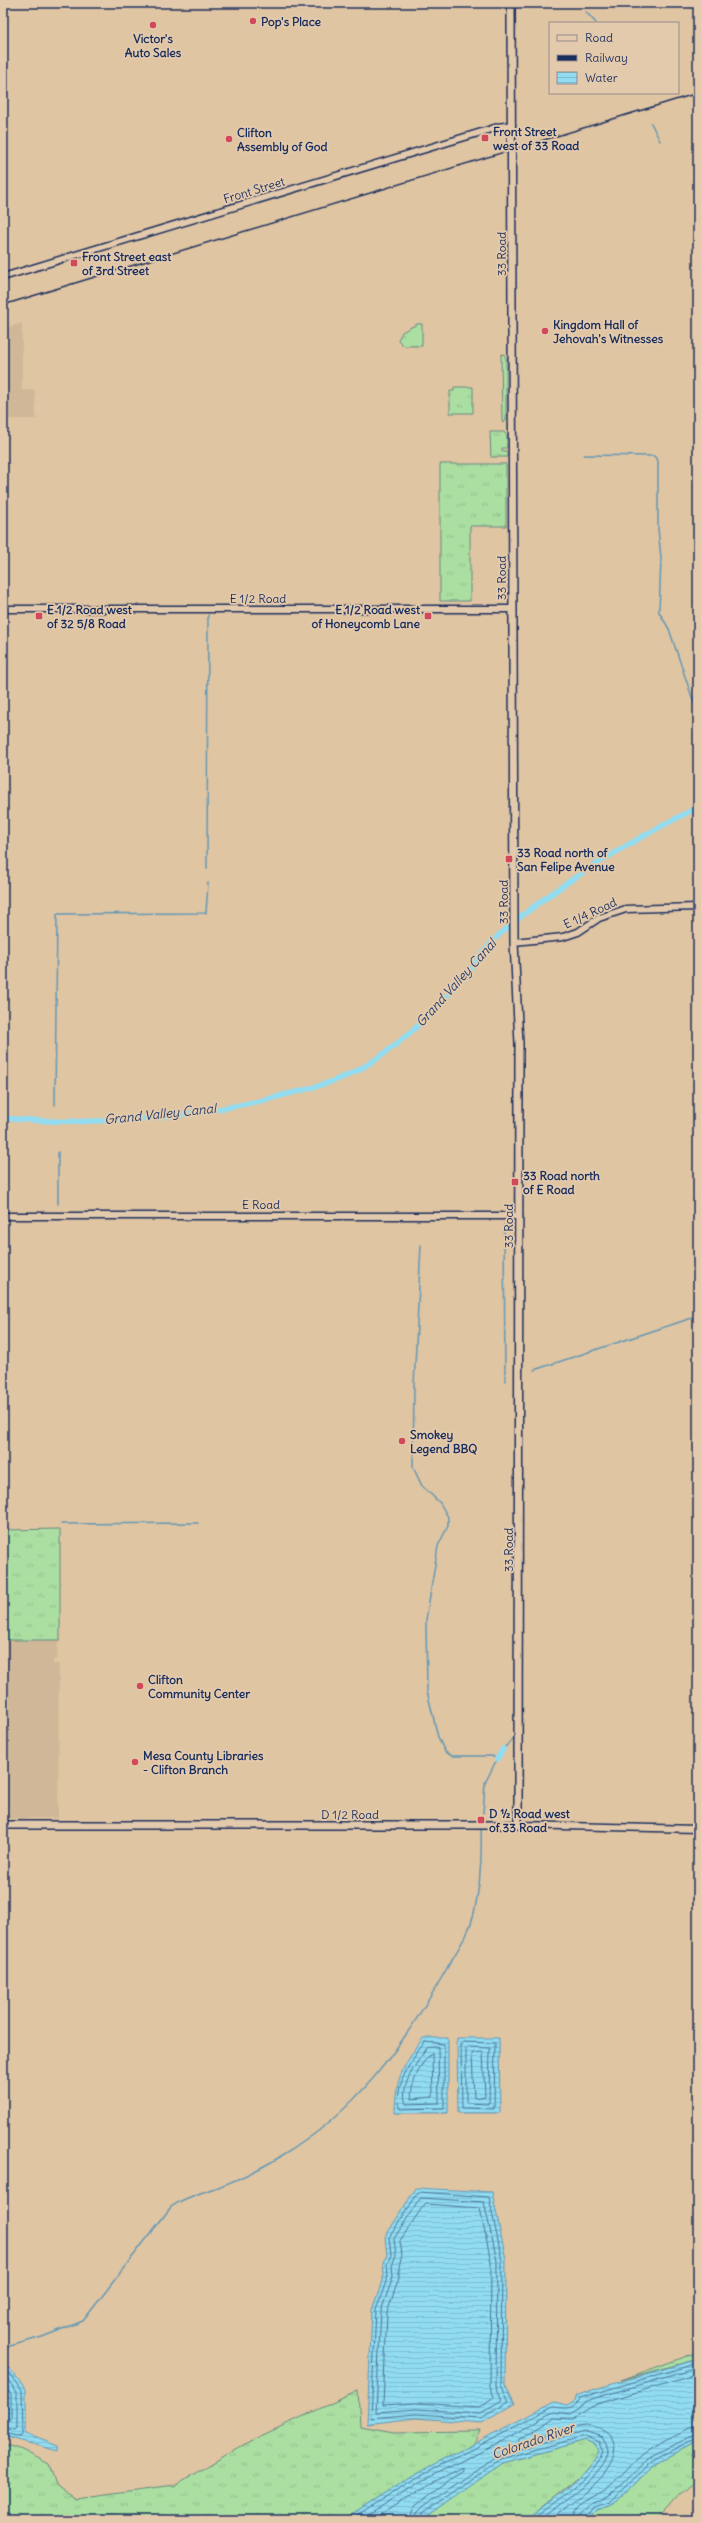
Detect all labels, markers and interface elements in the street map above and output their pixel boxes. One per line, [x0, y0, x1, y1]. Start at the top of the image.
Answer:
place label: Pop's Place [261, 14, 322, 30]
marker: Pop's Place [248, 16, 258, 26]
marker: Victor's Auto Sales [148, 20, 158, 30]
legend [549, 22, 679, 94]
text: Road [585, 30, 613, 45]
place label: Victor's Auto Sales [125, 31, 182, 60]
text: Railway [585, 50, 628, 65]
text: Water [585, 70, 618, 85]
place label: Front Street west of 33 Road [493, 124, 579, 153]
place label: Clifton Assembly of God [237, 125, 328, 155]
marker: Front Street west of 33 Road [480, 133, 490, 143]
marker: Clifton Assembly of God [224, 134, 234, 144]
street label: Front Street [221, 174, 287, 206]
street label: 33 Road [494, 232, 509, 276]
place label: Front Street east of 3rd Street [82, 249, 172, 278]
marker: Front Street east of 3rd Street [69, 258, 79, 268]
place label: Kingdom Hall of Jehovah's Witnesses [553, 317, 664, 346]
marker: Kingdom Hall of Jehovah's Witnesses [540, 326, 550, 336]
street label: 33 Road [494, 556, 509, 600]
street label: E 1/2 Road [230, 591, 286, 606]
place label: E 1/2 Road west of 32 5/8 Road [47, 602, 133, 631]
place label: E 1/2 Road west of Honeycomb Lane [311, 602, 421, 632]
marker: E 1/2 Road west of 32 5/8 Road [34, 611, 44, 621]
marker: E 1/2 Road west of Honeycomb Lane [423, 611, 433, 621]
place label: 33 Road north of San Felipe Avenue [517, 845, 615, 875]
marker: 33 Road north of San Felipe Avenue [504, 854, 514, 864]
street label: 33 Road [496, 880, 511, 924]
street label: E 1/4 Road [561, 894, 619, 932]
water label: Grand Valley Canal [412, 934, 501, 1030]
water label: Grand Valley Canal [103, 1099, 219, 1128]
place label: 33 Road north of E Road [523, 1168, 600, 1197]
marker: 33 Road north of E Road [510, 1177, 520, 1187]
street label: E Road [242, 1197, 280, 1212]
street label: 33 Road [501, 1204, 516, 1248]
place label: Smokey Legend BBQ [410, 1427, 477, 1457]
marker: Smokey Legend BBQ [397, 1436, 407, 1446]
street label: 33 Road [501, 1528, 516, 1572]
place label: Clifton Community Center [148, 1672, 250, 1702]
marker: Clifton Community Center [135, 1681, 145, 1691]
place label: Mesa County Libraries - Clifton Branch [143, 1748, 264, 1777]
marker: Mesa County Libraries - Clifton Branch [130, 1757, 140, 1767]
place label: D ½ Road west of 33 Road [489, 1806, 571, 1835]
street label: D 1/2 Road [321, 1807, 379, 1822]
marker: D ½ Road west of 33 Road [476, 1815, 486, 1825]
water label: Colorado River [489, 2418, 578, 2463]

